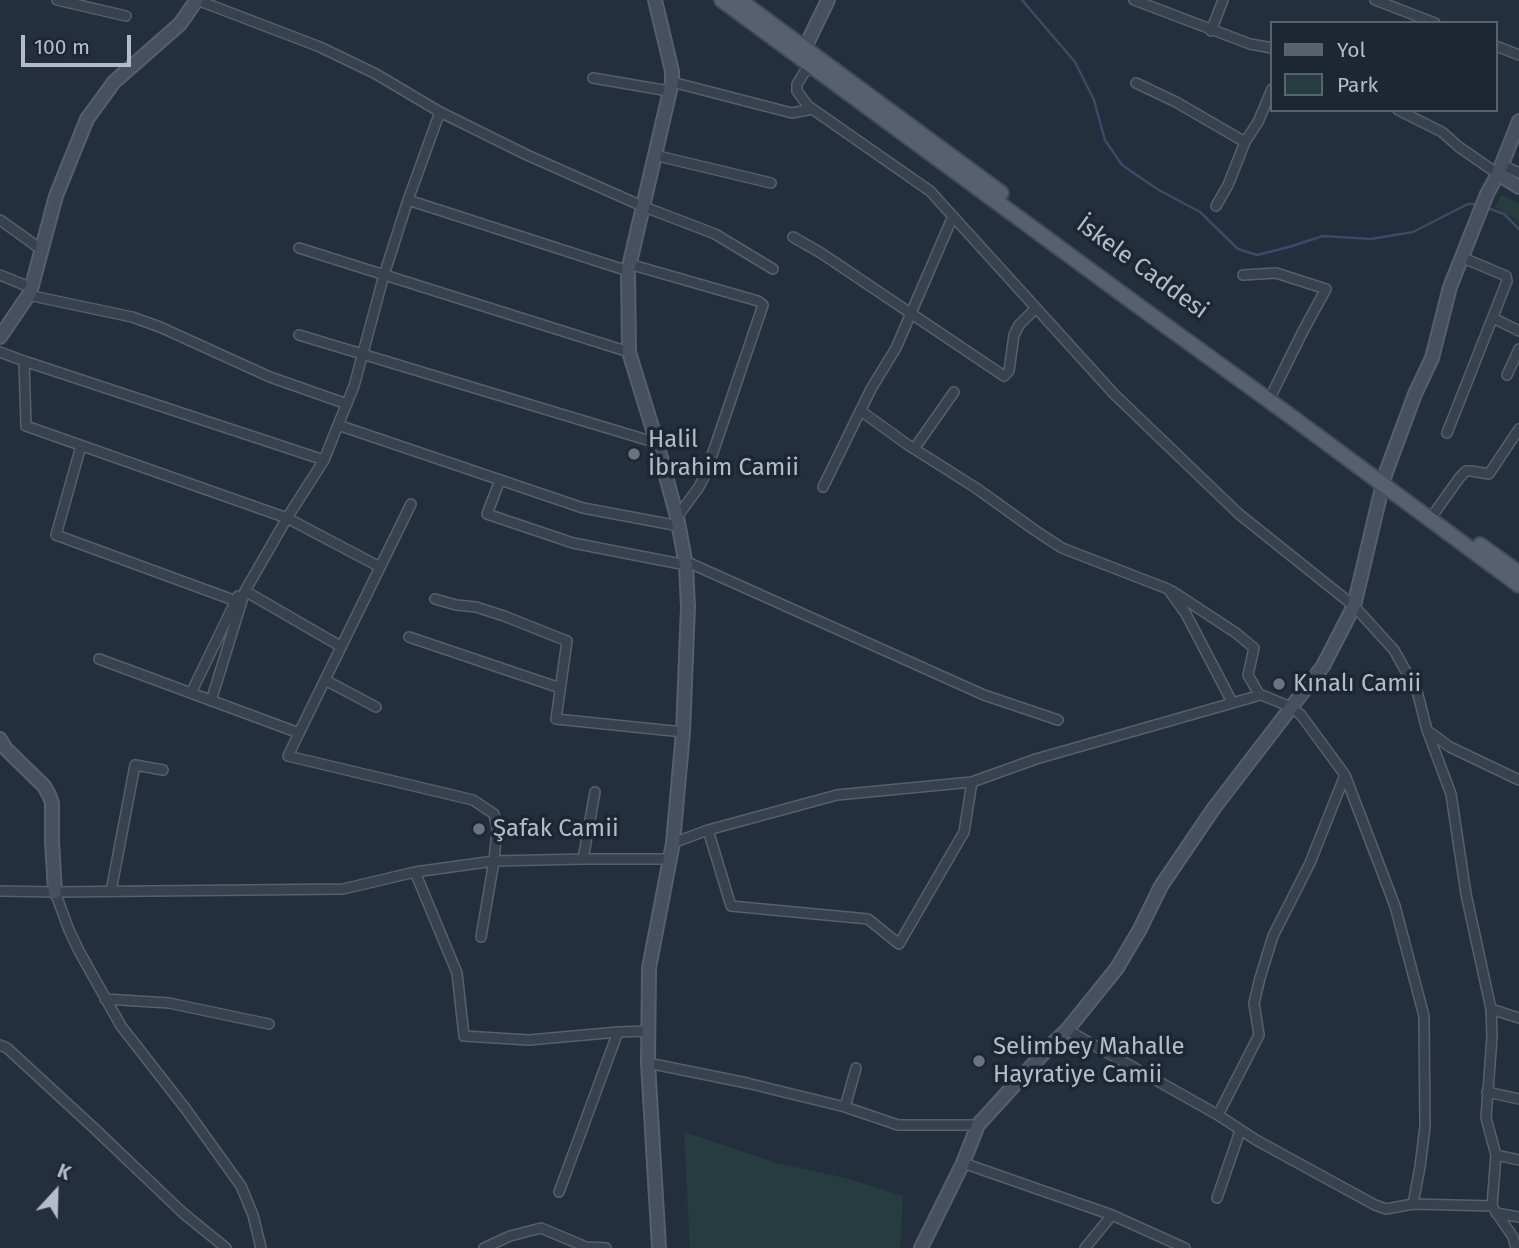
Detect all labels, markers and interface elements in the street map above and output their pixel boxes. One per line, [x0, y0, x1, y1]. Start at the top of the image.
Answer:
scale bar [24, 21, 135, 65]
legend [1270, 21, 1498, 112]
text: 100 m [34, 34, 90, 60]
text: Yol [1337, 37, 1366, 63]
text: Park [1337, 72, 1378, 98]
street label: İskele Caddesi [1071, 211, 1213, 325]
place label: Halil İbrahim Camii [648, 426, 799, 482]
marker: Halil İbrahim Camii [626, 446, 642, 462]
place label: Kınalı Camii [1293, 670, 1421, 698]
marker: Kınalı Camii [1271, 676, 1287, 692]
place label: Şafak Camii [493, 815, 619, 843]
marker: Şafak Camii [471, 821, 487, 837]
place label: Selimbey Mahalle Hayratiye Camii [993, 1033, 1185, 1089]
marker: Selimbey Mahalle Hayratiye Camii [971, 1053, 987, 1069]
north arrow [21, 1157, 91, 1227]
text: K [54, 1159, 74, 1185]

